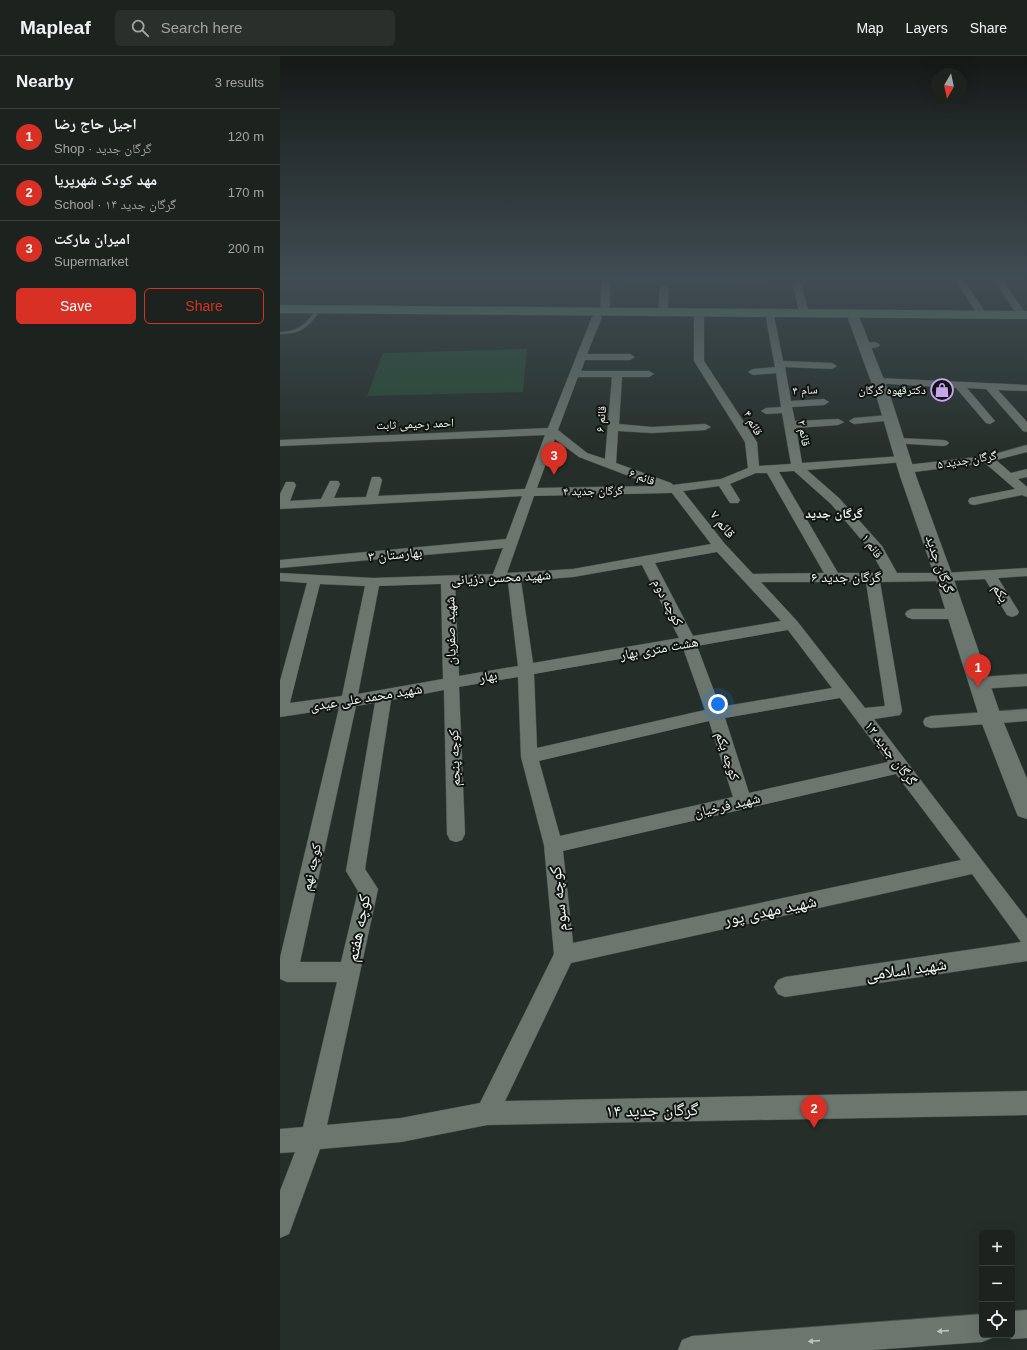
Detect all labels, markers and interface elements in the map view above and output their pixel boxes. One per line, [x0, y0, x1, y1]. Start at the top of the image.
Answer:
search box [115, 10, 395, 46]
text: Mapleaf [20, 17, 91, 38]
icon: search [129, 17, 151, 39]
text: Search here [161, 19, 242, 36]
text: Map [856, 20, 884, 36]
text: Layers [906, 20, 948, 36]
text: Share [970, 20, 1007, 36]
north arrow [931, 68, 967, 104]
text: Nearby [16, 72, 74, 91]
text: 3 results [215, 75, 264, 90]
text: اجیل حاج رضا [54, 115, 137, 132]
text: 1 [25, 129, 33, 144]
text: 120 m [228, 129, 264, 144]
text: Shop · گرگان جدید [54, 141, 152, 156]
text: مهد کودک شهرپریا [54, 171, 157, 188]
text: 2 [25, 185, 33, 200]
text: 170 m [228, 185, 264, 200]
text: School · گرگان جدید ۱۴ [54, 197, 176, 212]
text: امیران مارکت [54, 230, 130, 247]
text: 3 [25, 241, 33, 256]
text: 200 m [228, 241, 264, 256]
text: Supermarket [54, 254, 128, 269]
button: Save [16, 288, 136, 324]
button: Share [144, 288, 264, 324]
shop icon: دکترقهوه گرگان [929, 377, 955, 403]
street label: ۴ سام [792, 382, 818, 399]
place label: دکترقهوه گرگان [859, 383, 926, 397]
street label: قائم ۶ [593, 405, 610, 433]
street label: قائم ۴ [739, 408, 766, 438]
street label: احمد رحیمی ثابت [376, 416, 454, 433]
street label: ۲ قائم [794, 419, 813, 447]
pin: 3 [541, 442, 567, 475]
street label: گرگان جدید ۵ [936, 448, 998, 472]
street label: ۶ قائم [627, 466, 657, 489]
street label: گرگان جدید ۴ [563, 483, 623, 499]
district label: گرگان جدید [805, 506, 863, 521]
street label: ۷ قائم [706, 507, 739, 542]
street label: ۱ قائم [858, 531, 885, 561]
street label: گرگان جدید [922, 533, 957, 595]
street label: بهارستان ۳ [367, 544, 423, 565]
street label: شهید محسن دزیانی [451, 566, 552, 589]
street label: گرگان جدید ۶ [811, 569, 881, 586]
street label: کوچه دوم [648, 576, 687, 629]
street label: یکم [988, 581, 1013, 606]
street label: شهید صفریان [441, 596, 460, 666]
street label: هشت متری بهار [617, 633, 700, 664]
pin: 1 [965, 654, 991, 687]
street label: بهار [477, 667, 499, 687]
street label: شهید محمد علی عیدی [309, 680, 423, 715]
your location [708, 694, 728, 714]
street label: گرگان جدید ۱۲ [861, 718, 920, 789]
street label: کوچه پنجم [445, 729, 465, 787]
street label: کوچه یکم [711, 730, 743, 783]
street label: شهید فرخیان [692, 790, 762, 821]
street label: کوچه نهم [298, 842, 326, 893]
street label: کوچه سوم [546, 865, 573, 933]
street label: شهید مهدی پور [721, 891, 818, 931]
street label: کوچه هفتم [343, 893, 376, 964]
street label: شهید اسلامی [864, 954, 948, 986]
pin: 2 [801, 1095, 827, 1128]
street label: گرگان جدید ۱۴ [605, 1100, 699, 1122]
map controls [979, 1230, 1015, 1338]
button: + [979, 1230, 1015, 1266]
button: − [979, 1266, 1015, 1302]
button: locate [979, 1302, 1015, 1338]
one-way arrow [937, 1327, 949, 1334]
one-way arrow [807, 1337, 820, 1344]

